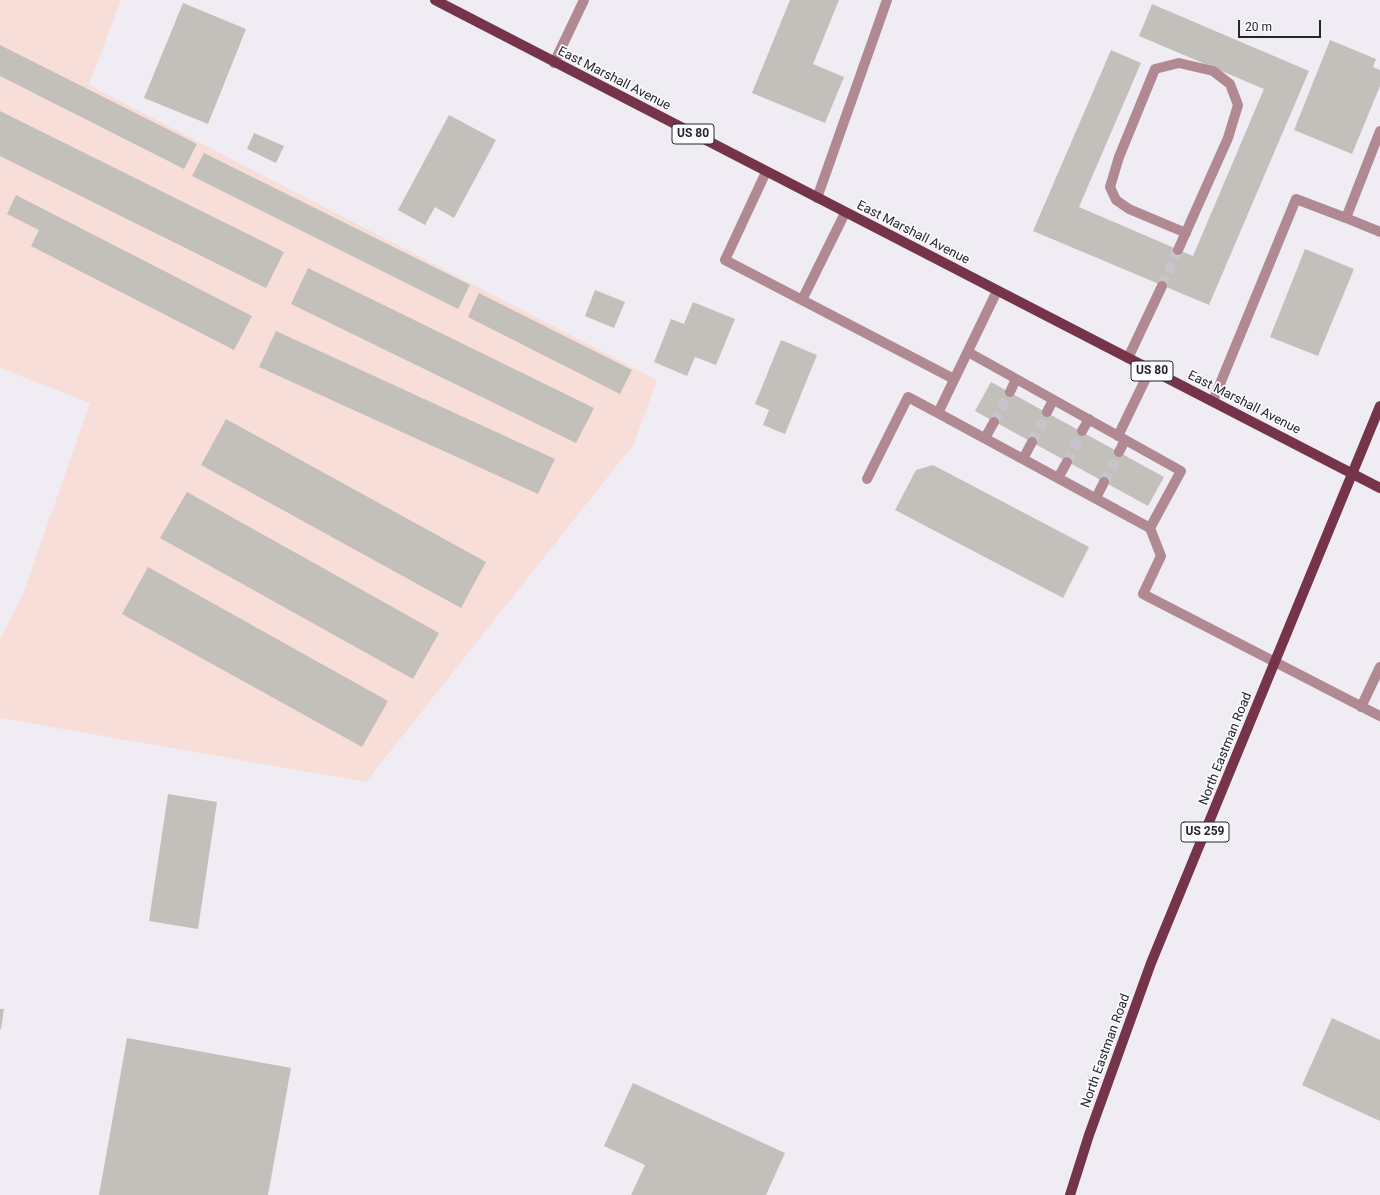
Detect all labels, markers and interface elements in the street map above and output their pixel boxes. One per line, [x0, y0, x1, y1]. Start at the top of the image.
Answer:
scale bar [1240, 12, 1323, 38]
text: 20 m [1245, 20, 1272, 34]
street label: East Marshall Avenue [555, 44, 673, 114]
road number: US 80 [672, 124, 714, 144]
street label: East Marshall Avenue [854, 198, 972, 268]
road number: US 80 [1131, 361, 1173, 381]
street label: East Marshall Avenue [1185, 368, 1303, 438]
street label: North Eastman Road [1196, 690, 1256, 808]
road number: US 259 [1181, 822, 1229, 842]
street label: North Eastman Road [1078, 992, 1134, 1110]

